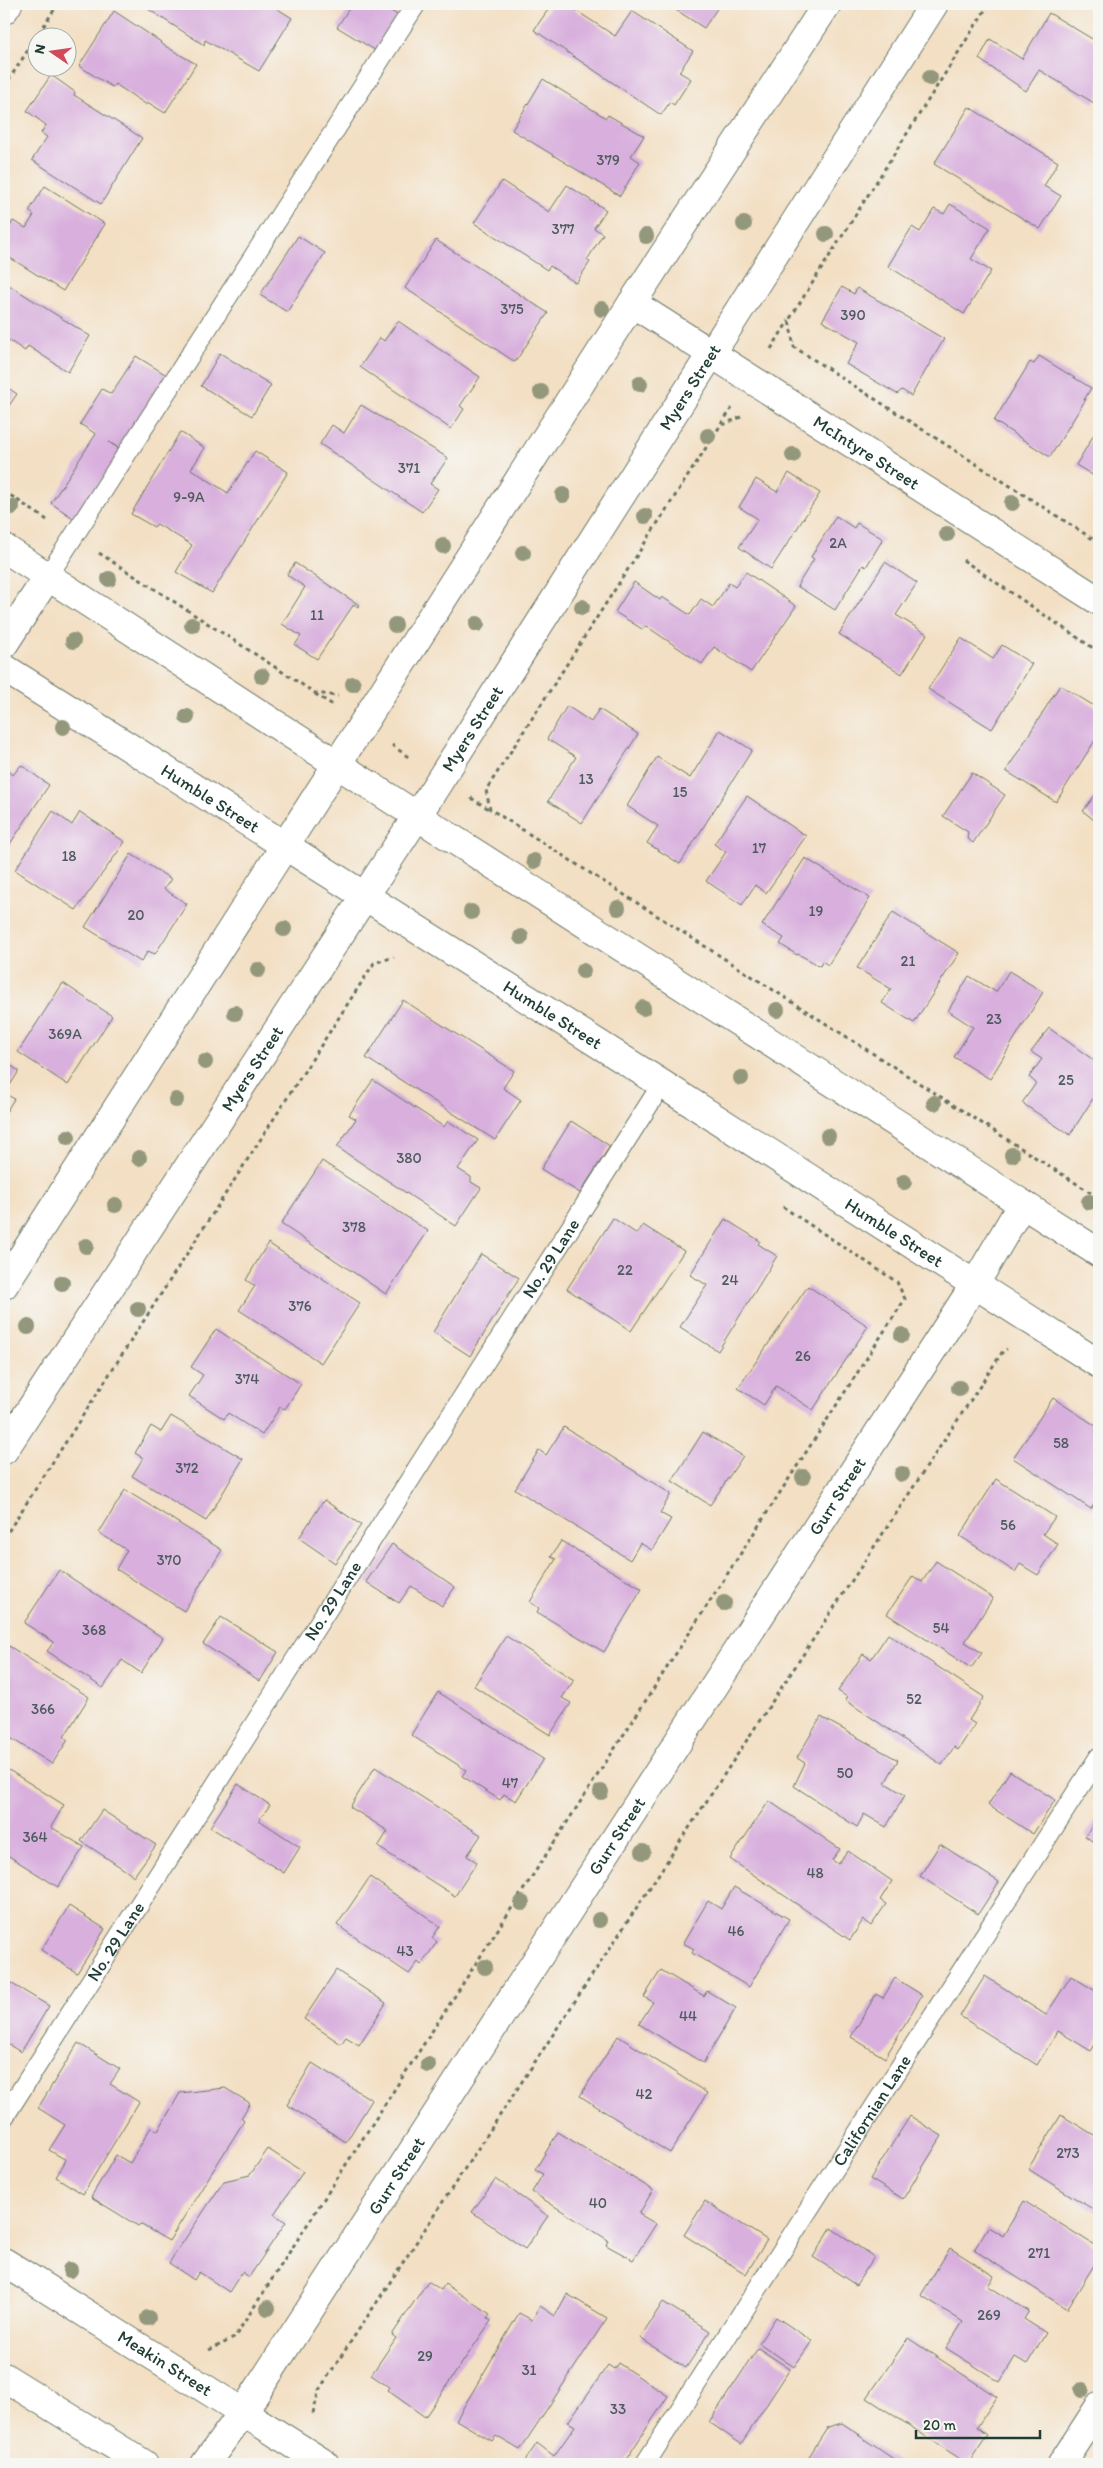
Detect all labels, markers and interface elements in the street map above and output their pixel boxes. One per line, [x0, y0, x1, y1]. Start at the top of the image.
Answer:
north arrow [28, 28, 78, 78]
text: N [30, 43, 49, 56]
house number: 379 [596, 151, 620, 169]
house number: 377 [551, 220, 575, 238]
house number: 375 [500, 300, 524, 318]
house number: 390 [840, 306, 866, 324]
street label: Myers Street [654, 340, 726, 434]
street label: McIntyre Street [809, 411, 924, 495]
house number: 371 [398, 459, 420, 477]
house number: 9-9A [173, 488, 205, 506]
house number: 2A [829, 534, 847, 552]
house number: 11 [310, 606, 324, 624]
street label: Myers Street [437, 681, 508, 776]
street label: Humble Street [157, 759, 264, 838]
house number: 13 [578, 770, 594, 788]
house number: 15 [673, 783, 688, 801]
house number: 17 [752, 839, 767, 857]
house number: 18 [61, 847, 77, 865]
house number: 19 [809, 902, 824, 920]
house number: 20 [127, 906, 145, 924]
house number: 21 [901, 952, 915, 970]
street label: Humble Street [499, 975, 606, 1054]
house number: 23 [986, 1010, 1002, 1028]
street label: Myers Street [216, 1022, 288, 1116]
house number: 369A [48, 1025, 82, 1043]
house number: 25 [1058, 1071, 1074, 1089]
house number: 380 [396, 1149, 422, 1167]
street label: Humble Street [841, 1193, 947, 1272]
street label: No. 29 Lane [517, 1215, 584, 1302]
house number: 378 [342, 1218, 366, 1236]
house number: 22 [617, 1261, 633, 1279]
house number: 24 [722, 1271, 738, 1289]
house number: 376 [288, 1297, 312, 1315]
house number: 26 [795, 1347, 811, 1365]
house number: 374 [235, 1370, 259, 1388]
house number: 58 [1053, 1434, 1069, 1452]
street label: Gurr Street [804, 1453, 871, 1539]
house number: 372 [175, 1459, 199, 1477]
house number: 56 [1000, 1516, 1016, 1534]
house number: 370 [157, 1551, 181, 1569]
street label: No. 29 Lane [299, 1557, 366, 1645]
house number: 54 [933, 1619, 949, 1637]
house number: 368 [82, 1621, 106, 1639]
house number: 52 [906, 1690, 922, 1708]
house number: 366 [31, 1700, 55, 1718]
house number: 50 [836, 1764, 854, 1782]
house number: 47 [502, 1774, 519, 1792]
street label: Gurr Street [584, 1793, 650, 1879]
house number: 364 [22, 1828, 48, 1846]
house number: 48 [806, 1864, 824, 1882]
street label: No. 29 Lane [82, 1898, 149, 1985]
house number: 46 [728, 1922, 745, 1940]
house number: 43 [396, 1942, 414, 1960]
house number: 44 [679, 2007, 697, 2025]
street label: Californian Lane [828, 2051, 916, 2171]
house number: 42 [636, 2085, 653, 2103]
street label: Gurr Street [363, 2133, 430, 2219]
house number: 273 [1056, 2144, 1080, 2162]
house number: 40 [589, 2194, 607, 2212]
house number: 271 [1028, 2244, 1050, 2262]
house number: 269 [977, 2306, 1001, 2324]
street label: Meakin Street [114, 2325, 216, 2401]
house number: 29 [417, 2347, 433, 2365]
house number: 31 [521, 2361, 537, 2379]
house number: 33 [610, 2400, 626, 2418]
scale bar [916, 2408, 1039, 2440]
text: 20 m [923, 2416, 957, 2434]

